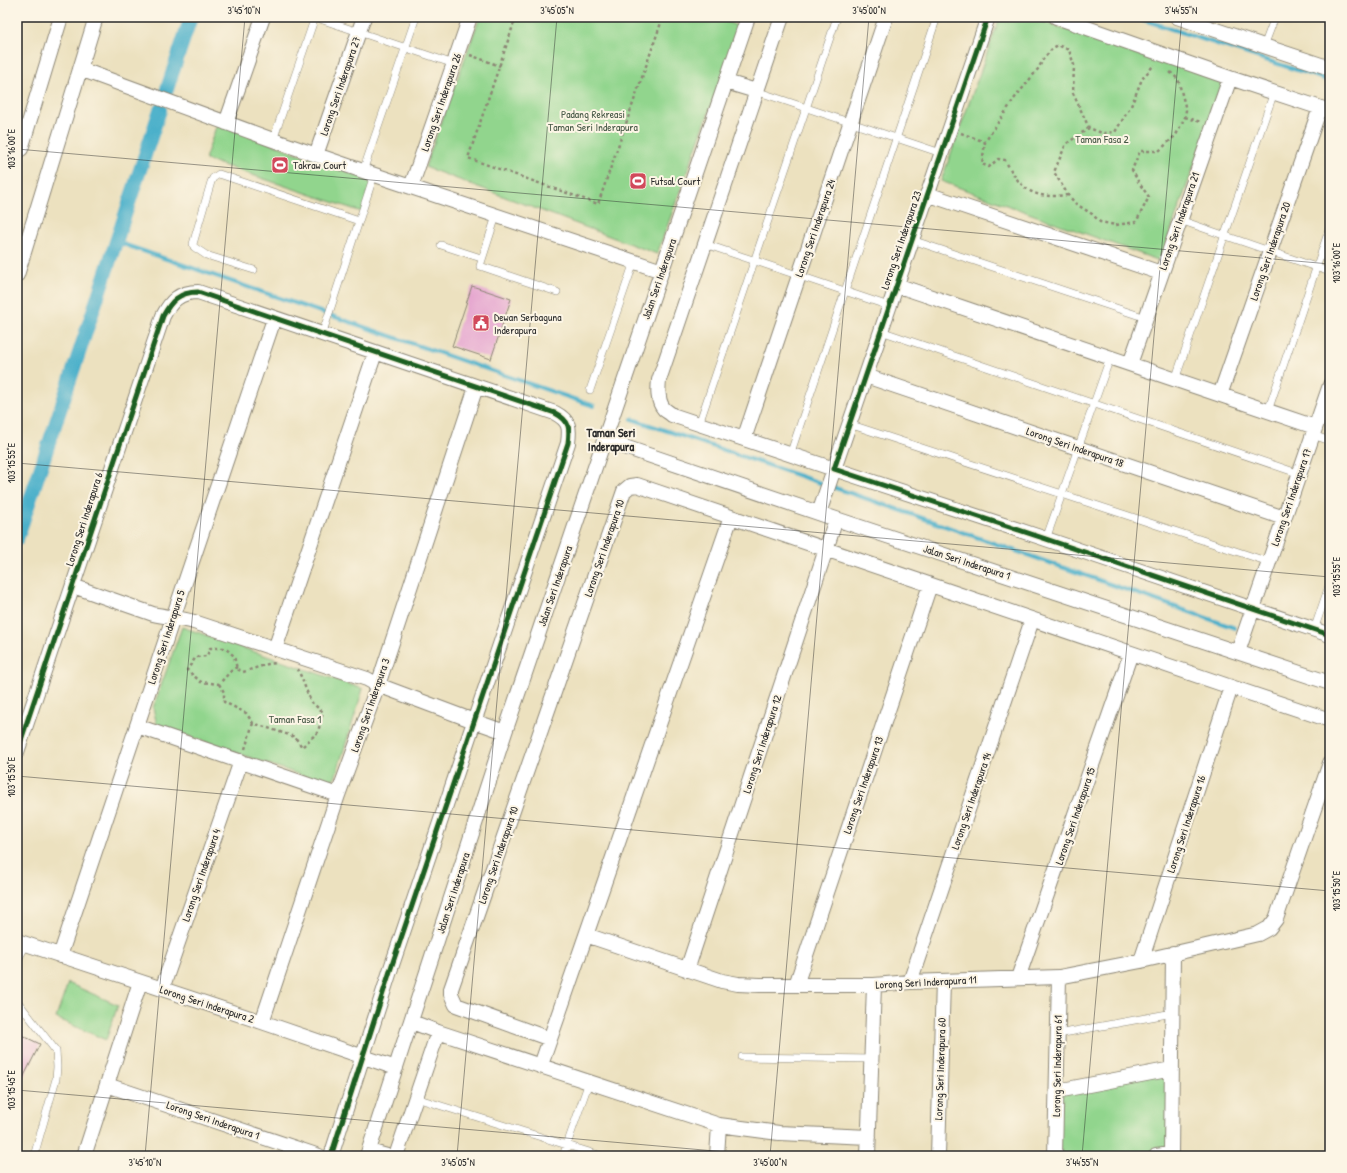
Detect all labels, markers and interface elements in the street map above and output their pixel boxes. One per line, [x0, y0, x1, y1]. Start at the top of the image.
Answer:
text: 3°45'10"N [228, 4, 260, 17]
text: 3°45'05"N [540, 4, 574, 17]
text: 3°45'00"N [852, 4, 886, 17]
text: 3°44'55"N [1165, 4, 1197, 17]
street label: Lorong Seri Inderapura 27 [316, 35, 364, 137]
street label: Lorong Seri Inderapura 26 [418, 51, 465, 153]
park label: Padang Rekreasi Taman Seri Inderapura [548, 107, 639, 134]
text: 103°16'00"E [5, 128, 18, 169]
park label: Taman Fasa 2 [1075, 132, 1129, 146]
sports icon: Takraw Court [270, 155, 290, 175]
place label: Takraw Court [293, 158, 346, 172]
street label: Lorong Seri Inderapura 21 [1156, 170, 1202, 272]
sports icon: Futsal Court [628, 171, 648, 191]
place label: Futsal Court [650, 174, 700, 188]
street label: Lorong Seri Inderapura 24 [792, 177, 838, 279]
street label: Lorong Seri Inderapura 23 [878, 189, 924, 291]
street label: Lorong Seri Inderapura 20 [1247, 200, 1293, 302]
street label: Jalan Seri Inderapura [639, 236, 680, 321]
text: 103°16'00"E [1330, 242, 1343, 283]
place label: Dewan Serbaguna Inderapura [494, 310, 562, 337]
public building icon: Dewan Serbaguna Inderapura [471, 313, 491, 333]
district label: Taman Seri Inderapura [586, 424, 636, 456]
street label: Lorong Seri Inderapura 18 [1025, 424, 1126, 470]
text: 103°15'55"E [5, 442, 18, 483]
street label: Lorong Seri Inderapura 17 [1268, 446, 1314, 548]
street label: Lorong Seri Inderapura 6 [62, 470, 106, 568]
street label: Lorong Seri Inderapura 10 [581, 497, 627, 599]
street label: Jalan Seri Inderapura 1 [922, 541, 1012, 583]
street label: Jalan Seri Inderapura [535, 543, 576, 628]
text: 103°15'55"E [1330, 556, 1343, 597]
street label: Lorong Seri Inderapura 5 [144, 588, 188, 686]
street label: Lorong Seri Inderapura 3 [347, 656, 393, 754]
street label: Lorong Seri Inderapura 12 [740, 693, 784, 795]
park label: Taman Fasa 1 [269, 712, 321, 726]
street label: Lorong Seri Inderapura 13 [840, 734, 886, 836]
street label: Lorong Seri Inderapura 14 [948, 751, 994, 851]
text: 103°15'50"E [5, 756, 18, 797]
street label: Lorong Seri Inderapura 15 [1052, 765, 1098, 866]
street label: Lorong Seri Inderapura 16 [1164, 773, 1209, 874]
street label: Lorong Seri Inderapura 10 [475, 804, 521, 906]
street label: Lorong Seri Inderapura 4 [179, 827, 223, 923]
street label: Jalan Seri Inderapura [433, 850, 473, 935]
text: 103°15'50"E [1330, 870, 1343, 911]
street label: Lorong Seri Inderapura 11 [875, 972, 977, 992]
street label: Lorong Seri Inderapura 2 [158, 982, 256, 1026]
street label: Lorong Seri Inderapura 61 [1049, 1015, 1065, 1117]
street label: Lorong Seri Inderapura 60 [931, 1017, 949, 1120]
text: 103°15'45"E [5, 1070, 18, 1110]
street label: Lorong Seri Inderapura 1 [165, 1098, 261, 1142]
text: 3°45'10"N [129, 1156, 161, 1169]
text: 3°45'05"N [441, 1156, 475, 1169]
text: 3°45'00"N [753, 1156, 787, 1169]
text: 3°44'55"N [1066, 1156, 1098, 1169]

